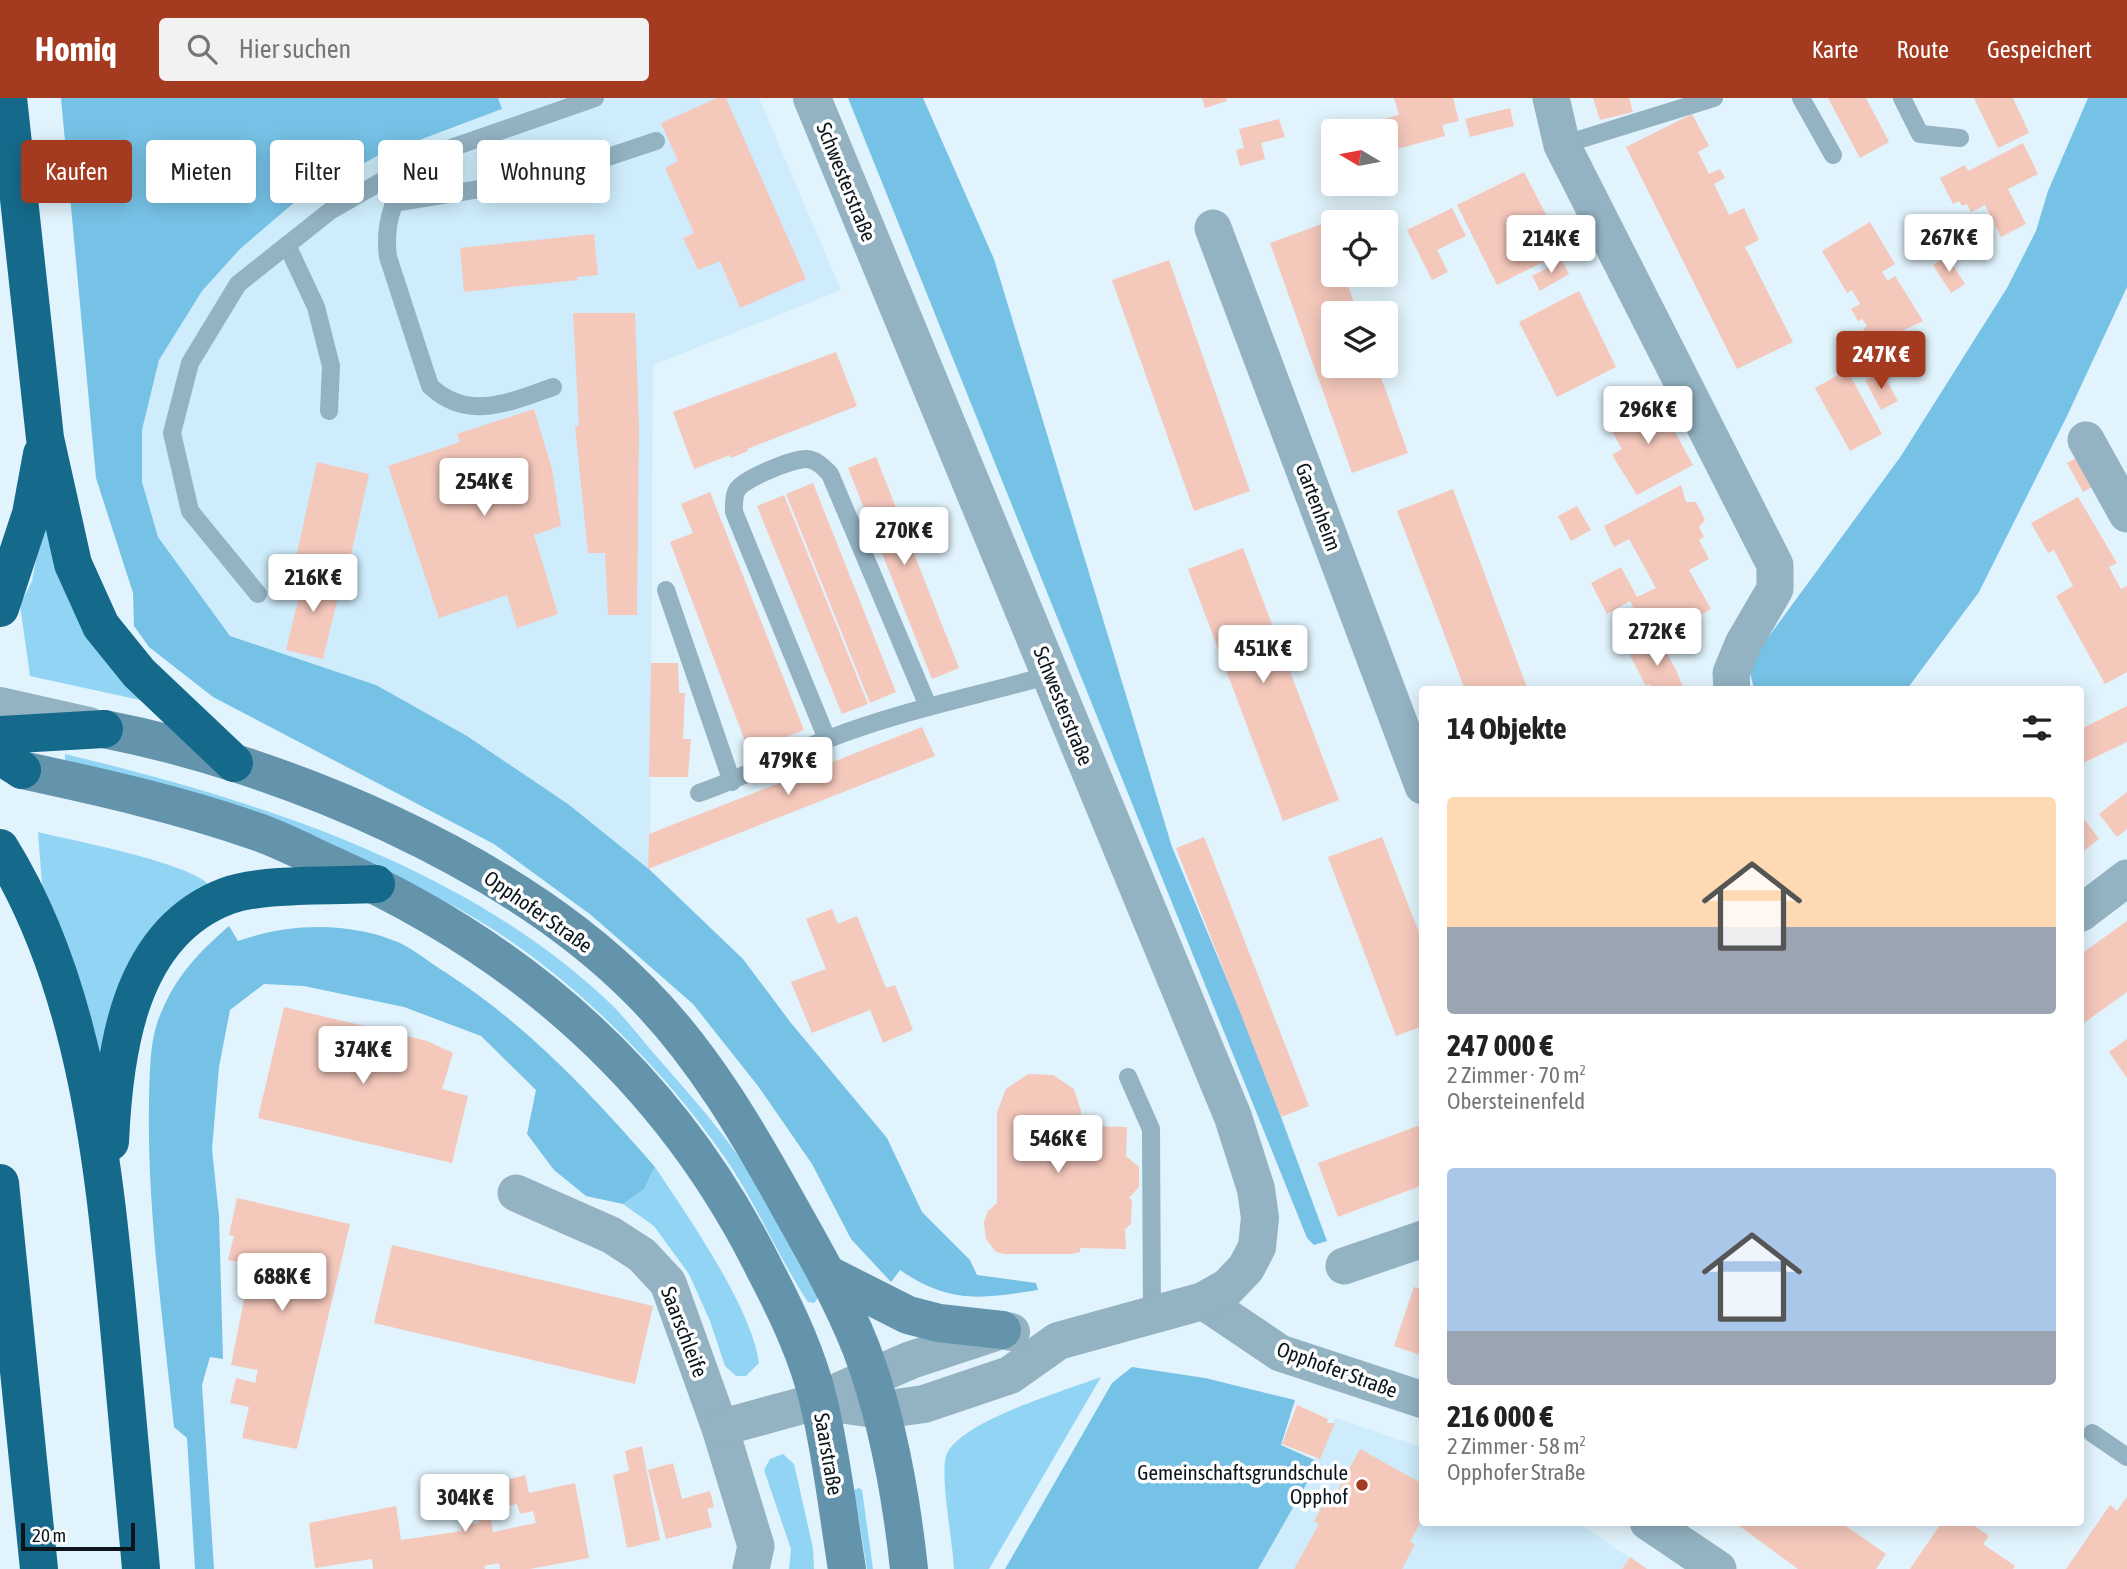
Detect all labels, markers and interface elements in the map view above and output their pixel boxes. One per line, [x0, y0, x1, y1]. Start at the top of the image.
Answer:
search box [159, 18, 649, 81]
text: Homiq [35, 30, 117, 68]
icon: search [183, 30, 221, 68]
text: Hier suchen [239, 34, 351, 64]
text: Karte [1812, 36, 1858, 63]
text: Route [1896, 36, 1949, 63]
text: Gespeichert [1987, 36, 2092, 63]
street label: Schwesterstraße [812, 119, 882, 245]
north arrow [1321, 119, 1398, 196]
map controls [1321, 119, 1398, 378]
chip: Kaufen [21, 140, 132, 203]
chip: Mieten [146, 140, 256, 203]
chip: Filter [270, 140, 364, 203]
chip: Neu [378, 140, 463, 203]
chip: Wohnung [477, 140, 610, 203]
button: locate [1321, 210, 1398, 287]
pin: 267K € [1892, 214, 2006, 274]
pin: 214K € [1494, 216, 1608, 275]
text: 267K € [1920, 224, 1978, 250]
text: 214K € [1522, 225, 1580, 251]
button: layers [1321, 301, 1398, 378]
pin: 247K € [1824, 331, 1938, 391]
text: 247K € [1852, 341, 1910, 367]
pin: 296K € [1591, 386, 1705, 446]
text: 296K € [1619, 396, 1677, 422]
pin: 254K € [427, 458, 541, 518]
street label: Gartenheim [1291, 459, 1347, 554]
text: 254K € [455, 468, 513, 494]
pin: 270K € [847, 508, 961, 567]
text: 270K € [875, 517, 933, 543]
pin: 216K € [256, 554, 370, 614]
text: 216K € [284, 564, 342, 590]
pin: 272K € [1600, 608, 1714, 668]
text: 272K € [1628, 618, 1686, 644]
pin: 451K € [1206, 626, 1320, 685]
text: 451K € [1234, 635, 1292, 661]
street label: Schwesterstraße [1029, 643, 1099, 769]
icon: filters [2018, 709, 2056, 747]
text: 14 Objekte [1447, 711, 1567, 745]
pin: 479K € [731, 738, 845, 797]
text: 479K € [759, 747, 817, 773]
icon: home [1689, 843, 1815, 969]
street label: Opphofer Straße [480, 865, 597, 957]
pin: 374K € [306, 1026, 420, 1086]
text: 247 000 € [1447, 1028, 1553, 1062]
text: 374K € [334, 1036, 392, 1062]
text: 2 Zimmer · 70 m² [1447, 1062, 1586, 1088]
text: Obersteinenfeld [1447, 1088, 1585, 1114]
pin: 546K € [1001, 1116, 1115, 1175]
text: 546K € [1029, 1125, 1087, 1151]
icon: home [1689, 1214, 1815, 1340]
pin: 688K € [225, 1254, 339, 1313]
text: 688K € [253, 1263, 311, 1289]
street label: Saarschleife [657, 1283, 713, 1380]
street label: Opphofer Straße [1274, 1336, 1401, 1402]
text: 216 000 € [1447, 1399, 1553, 1433]
street label: Saarstraße [810, 1411, 848, 1497]
text: 2 Zimmer · 58 m² [1447, 1433, 1586, 1459]
text: Opphofer Straße [1447, 1459, 1585, 1485]
place label: Gemeinschaftsgrundschule Opphof [1137, 1460, 1348, 1508]
pin: 304K € [408, 1474, 522, 1534]
marker: Gemeinschaftsgrundschule Opphof [1354, 1477, 1370, 1493]
text: 304K € [436, 1484, 494, 1510]
scale bar [21, 1520, 135, 1552]
text: 20 m [32, 1524, 66, 1546]

